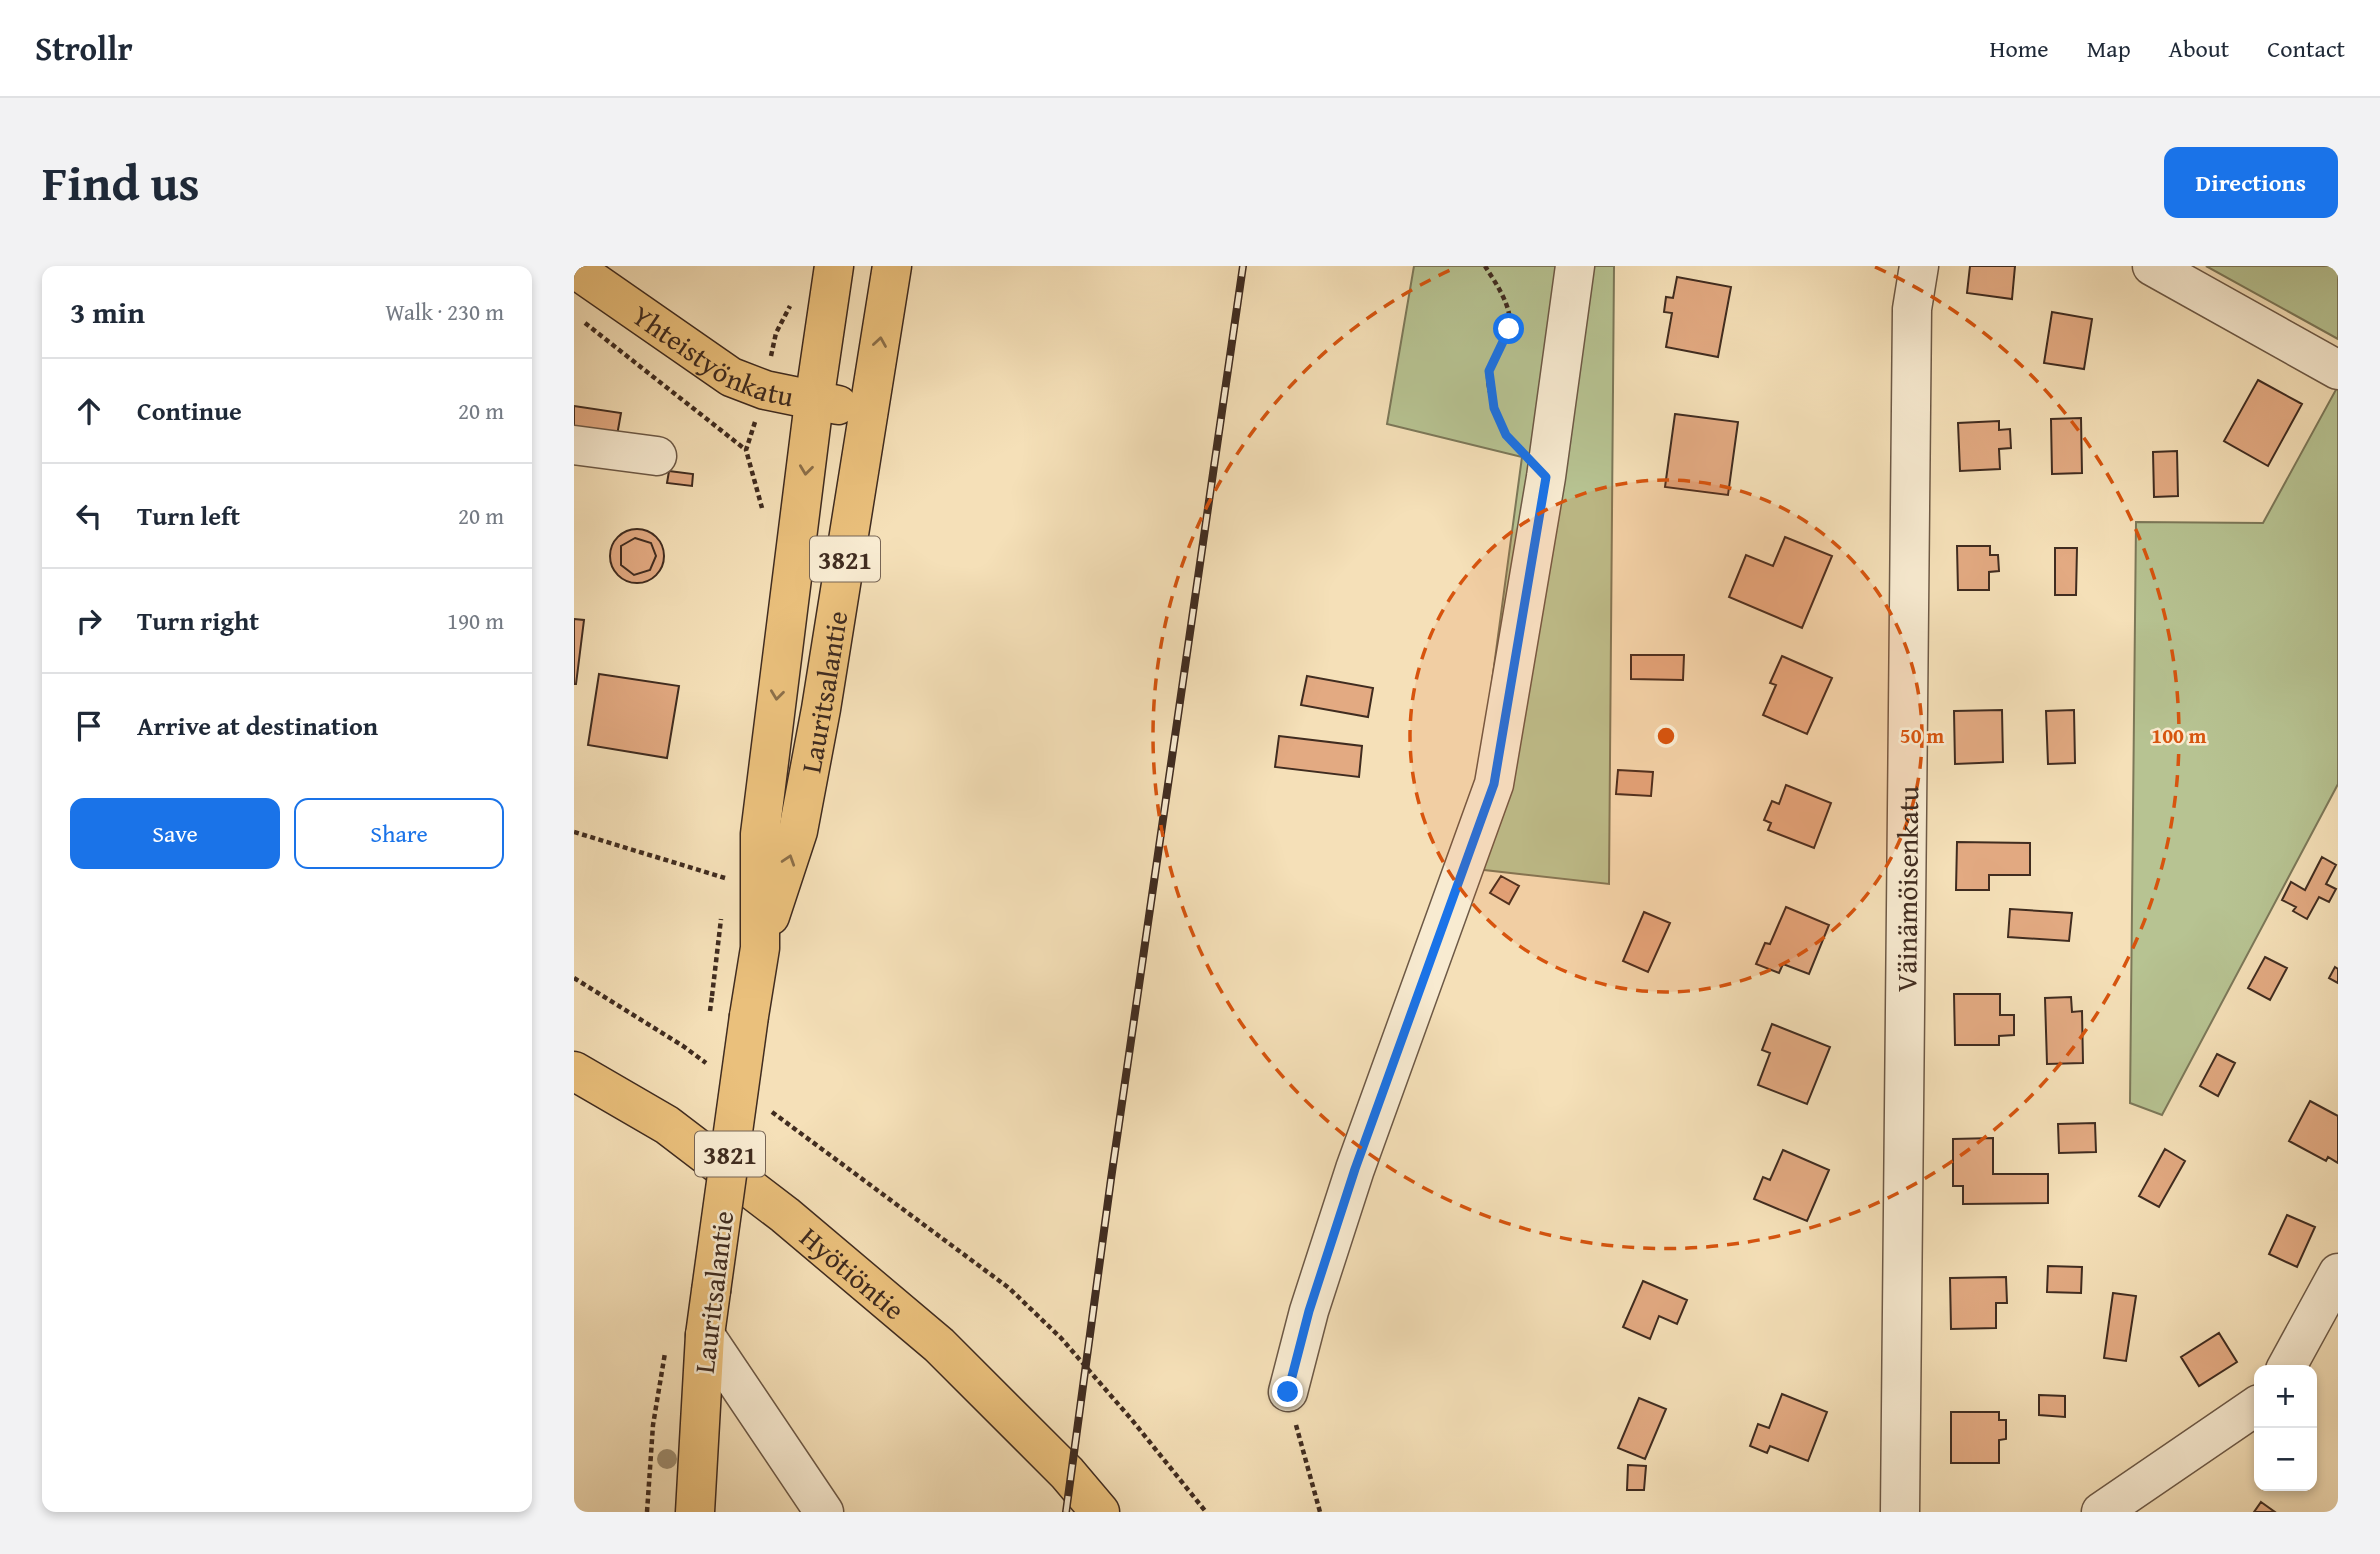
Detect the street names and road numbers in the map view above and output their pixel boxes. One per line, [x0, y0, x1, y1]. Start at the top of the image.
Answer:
street label: Yhteistyönkatu [624, 294, 797, 416]
road number: 3821 [810, 536, 880, 582]
street label: Lauritsalantie [789, 608, 857, 776]
street label: Väinämöisenkatu [1885, 786, 1928, 992]
road number: 3821 [695, 1132, 765, 1177]
street label: Lauritsalantie [683, 1208, 743, 1376]
street label: Hyötiöntie [792, 1216, 914, 1329]

